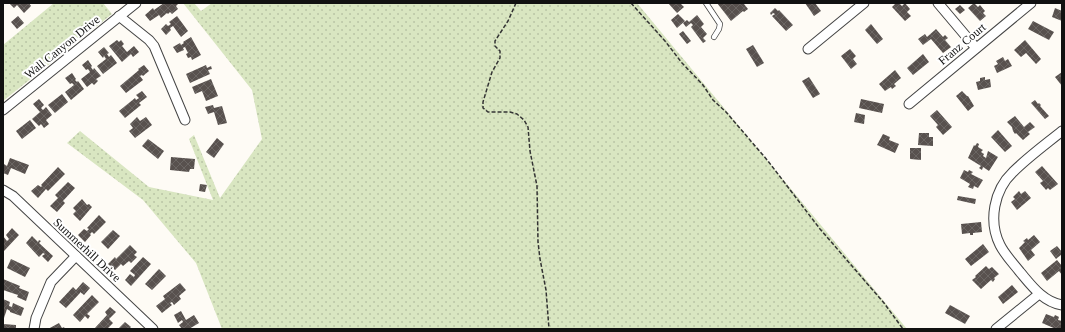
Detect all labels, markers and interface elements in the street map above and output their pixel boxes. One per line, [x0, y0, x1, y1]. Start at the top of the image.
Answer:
street label: Wall Canyon Drive [21, 12, 103, 82]
street label: Franz Court [935, 20, 989, 68]
street label: Summerhill Drive [50, 215, 124, 285]

